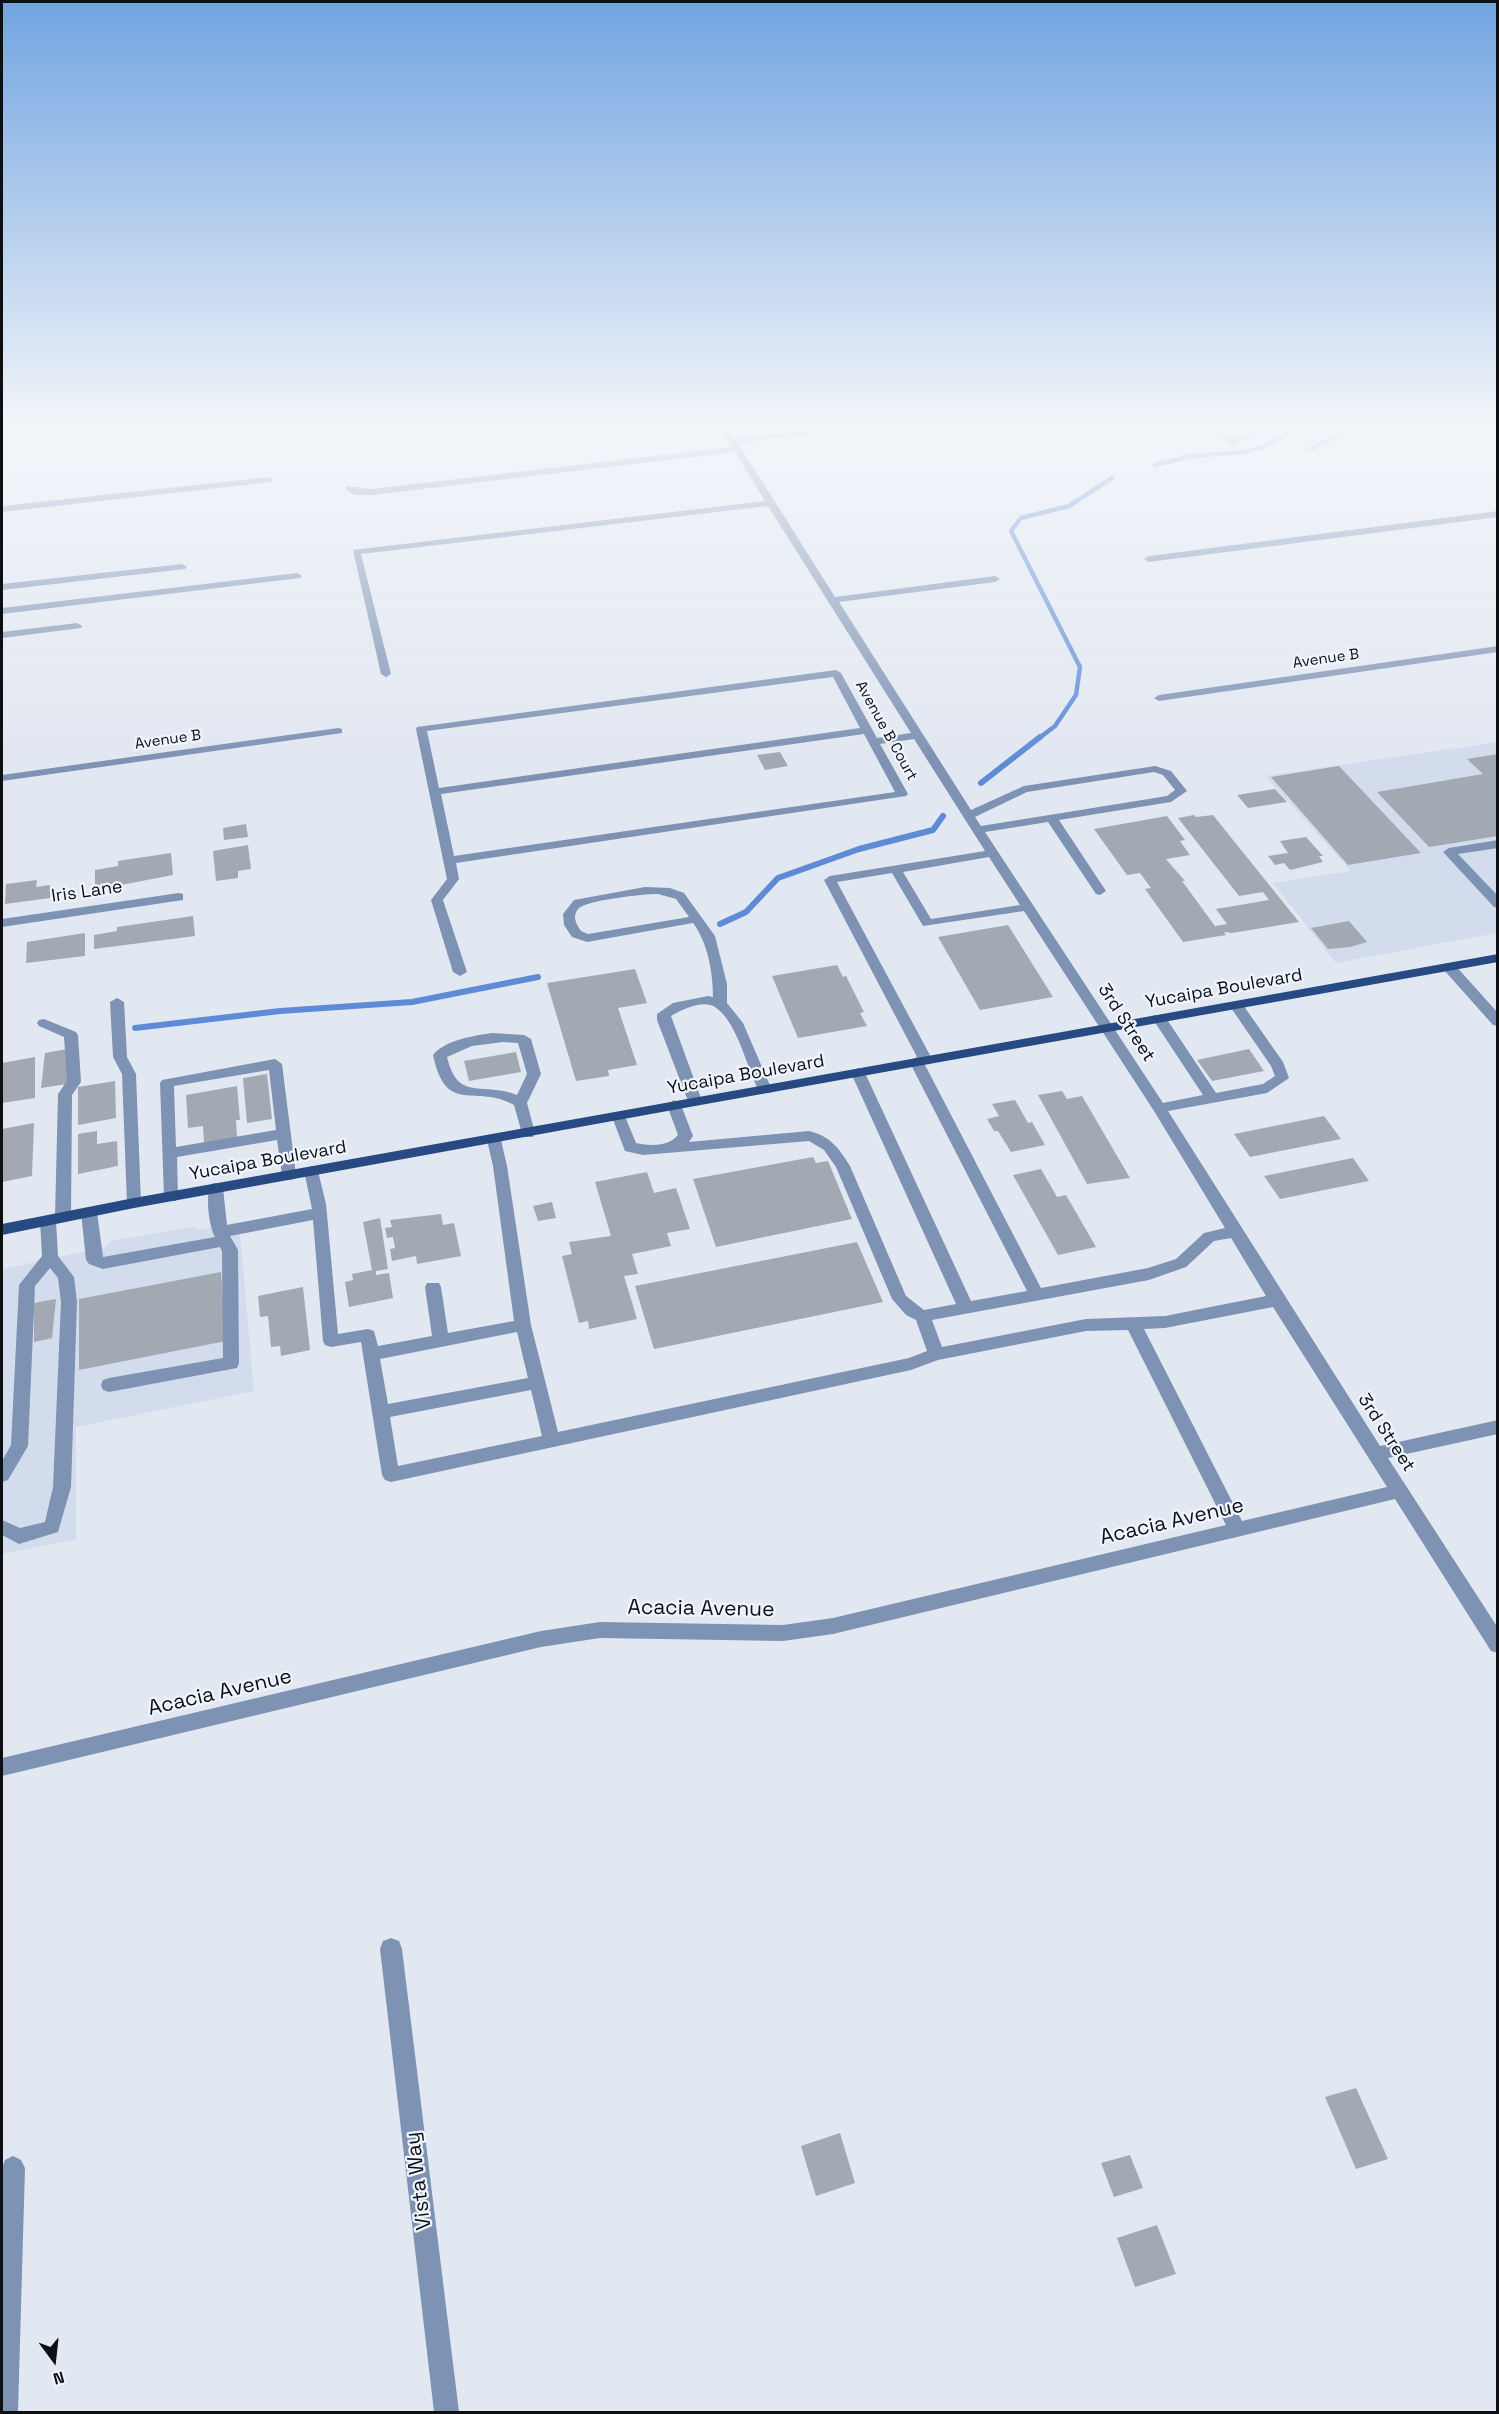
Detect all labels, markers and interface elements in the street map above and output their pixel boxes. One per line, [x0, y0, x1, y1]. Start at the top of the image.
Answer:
street label: Avenue B [1292, 645, 1360, 673]
street label: Avenue B Court [851, 678, 921, 784]
street label: Avenue B [134, 726, 202, 754]
street label: Iris Lane [50, 876, 124, 908]
street label: Yucaipa Boulevard [1144, 965, 1304, 1013]
street label: 3rd Street [1093, 980, 1159, 1066]
street label: Yucaipa Boulevard [666, 1051, 826, 1099]
street label: Yucaipa Boulevard [188, 1137, 348, 1185]
street label: 3rd Street [1353, 1390, 1419, 1476]
street label: Acacia Avenue [1098, 1493, 1246, 1551]
street label: Acacia Avenue [627, 1595, 775, 1623]
street label: Acacia Avenue [146, 1664, 294, 1722]
street label: Vista Way [400, 2130, 438, 2232]
north arrow [24, 2330, 84, 2390]
text: N [51, 2366, 67, 2389]

